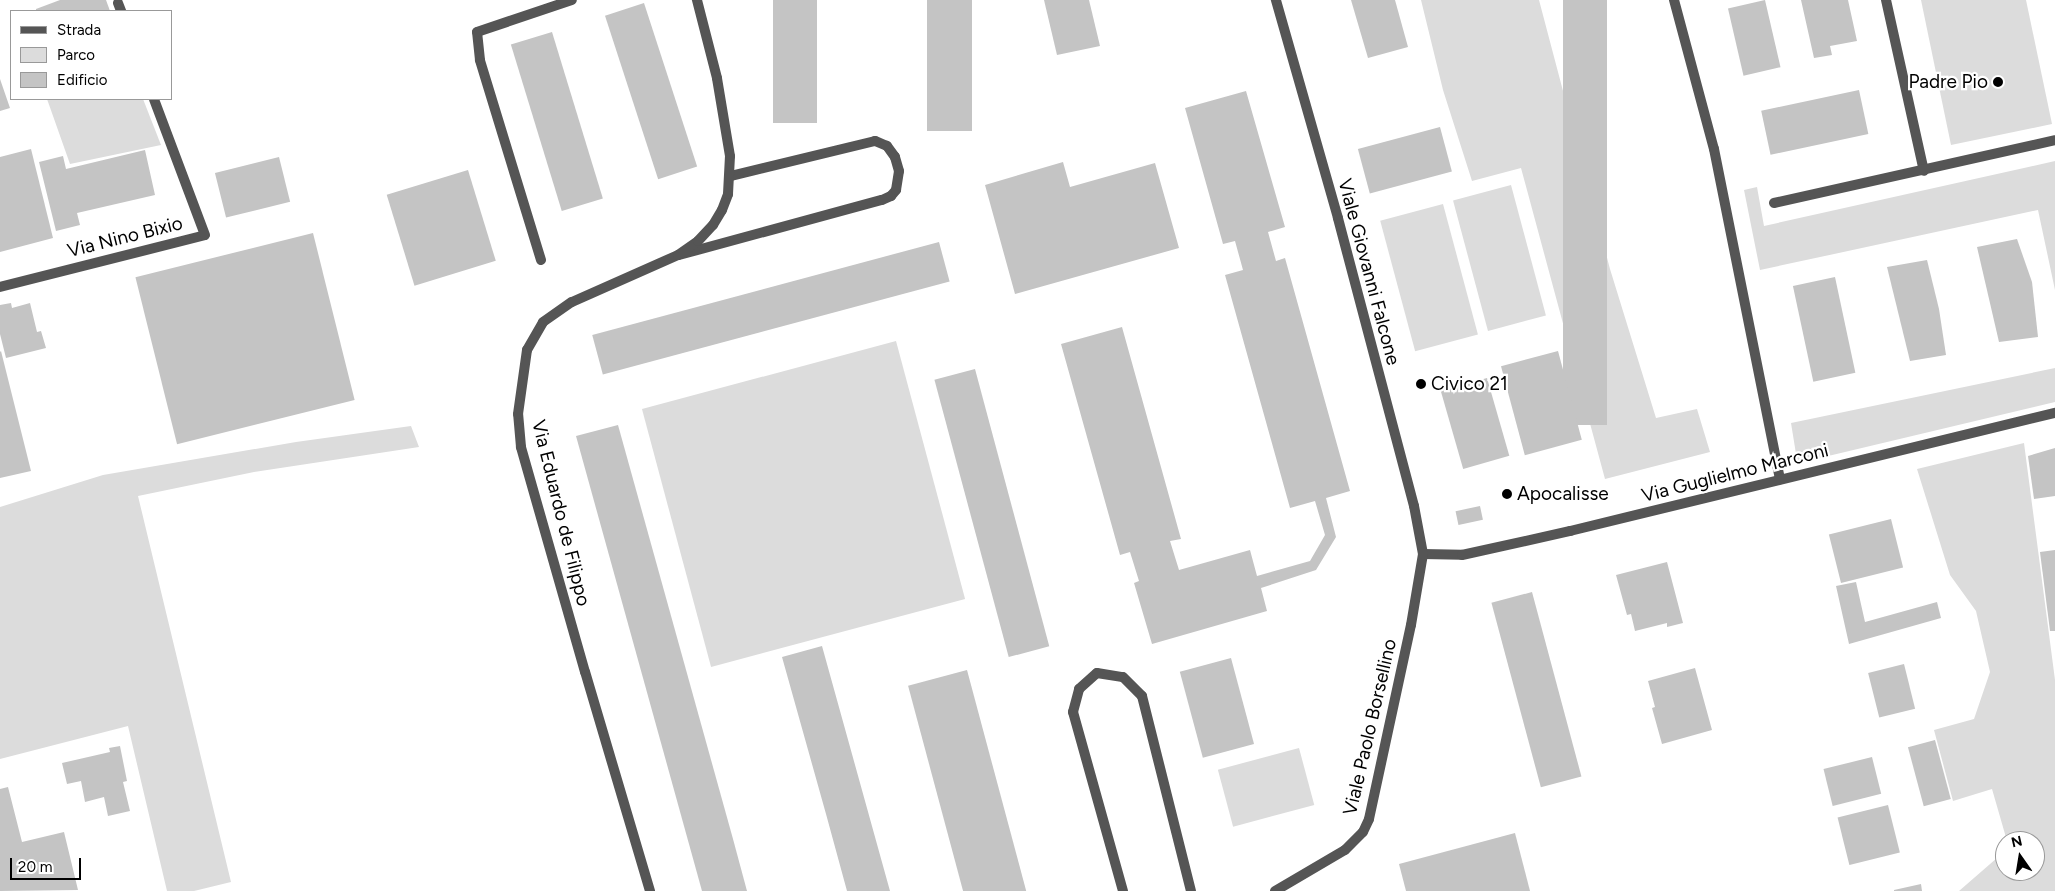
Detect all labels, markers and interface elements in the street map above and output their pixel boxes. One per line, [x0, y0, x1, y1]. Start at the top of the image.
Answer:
legend [10, 10, 172, 100]
text: Strada [57, 21, 101, 39]
text: Parco [57, 46, 95, 64]
text: Edificio [57, 71, 107, 89]
place label: Padre Pio [1908, 71, 1988, 93]
marker: Padre Pio [1992, 76, 2004, 88]
street label: Viale Giovanni Falcone [1333, 176, 1405, 368]
street label: Via Nino Bixio [65, 212, 185, 262]
place label: Civico 21 [1431, 373, 1508, 395]
marker: Civico 21 [1415, 378, 1427, 390]
street label: Via Eduardo de Filippo [527, 418, 595, 608]
street label: Via Guglielmo Marconi [1639, 439, 1831, 507]
place label: Apocalisse [1517, 483, 1609, 505]
marker: Apocalisse [1501, 488, 1513, 500]
street label: Viale Paolo Borsellino [1339, 636, 1401, 818]
north arrow [1995, 831, 2045, 881]
text: N [2010, 832, 2024, 851]
scale bar [12, 848, 84, 880]
text: 20 m [18, 858, 52, 876]

